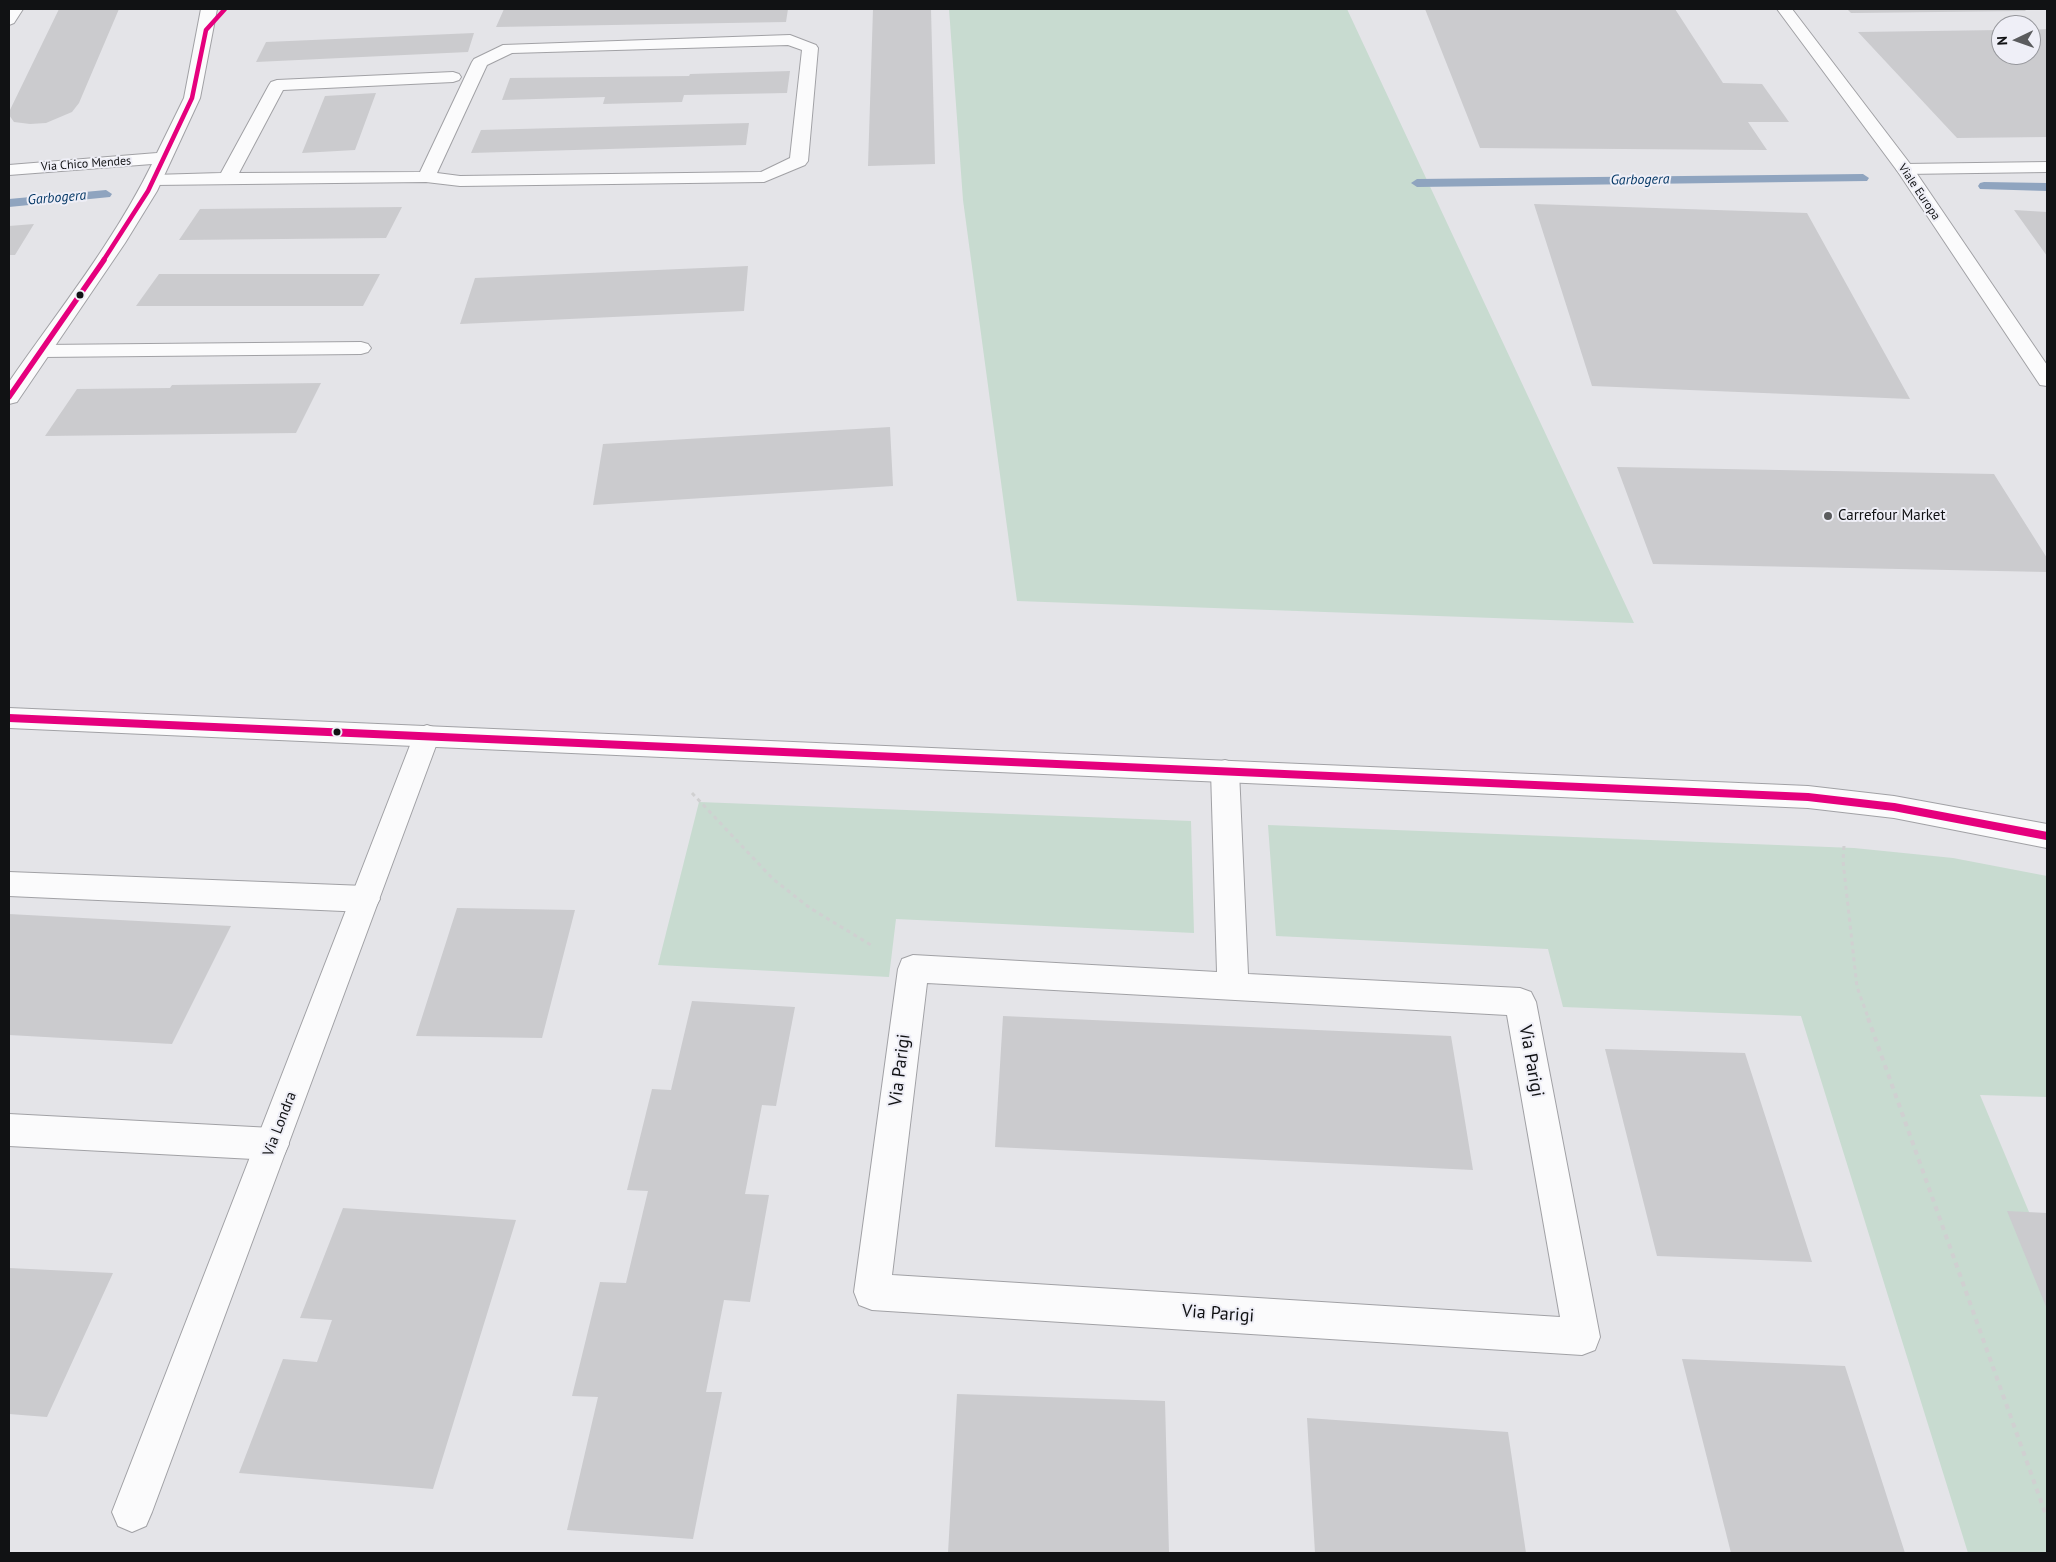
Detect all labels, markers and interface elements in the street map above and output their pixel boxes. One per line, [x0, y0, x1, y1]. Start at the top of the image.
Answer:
north arrow [1991, 15, 2041, 65]
text: N [1993, 36, 2011, 46]
street label: Via Chico Mendes [40, 154, 132, 174]
street label: Viale Europa [1895, 161, 1943, 223]
water label: Garbogera [1610, 171, 1670, 189]
water label: Garbogera [27, 187, 87, 209]
unlabelled marker [75, 290, 85, 300]
place label: Carrefour Market [1838, 507, 1946, 525]
marker: Carrefour Market [1822, 510, 1834, 522]
unlabelled marker [332, 727, 342, 737]
street label: Via Parigi [1514, 1023, 1548, 1099]
street label: Via Parigi [885, 1033, 915, 1107]
street label: Via Londra [259, 1089, 301, 1159]
street label: Via Parigi [1181, 1301, 1255, 1327]

